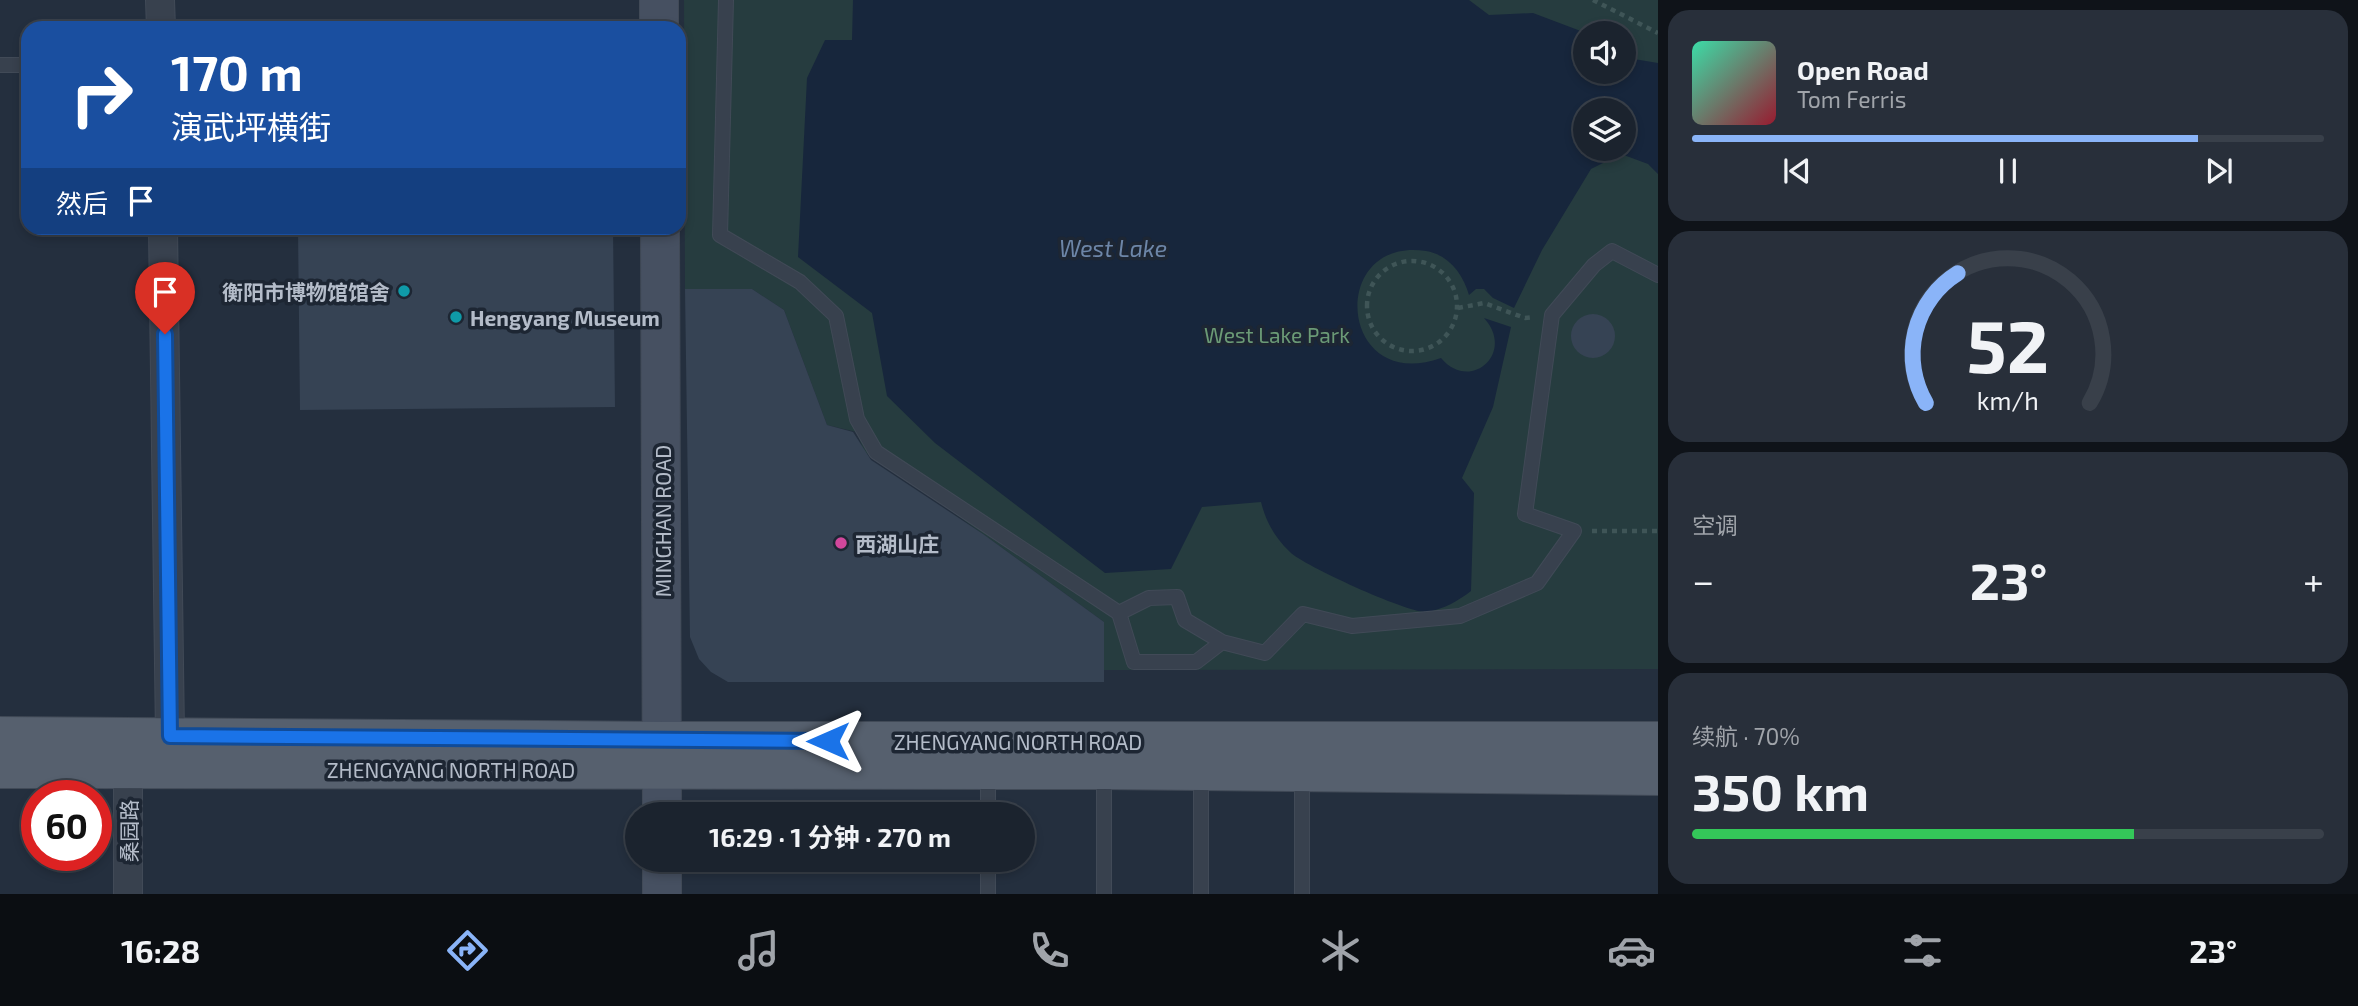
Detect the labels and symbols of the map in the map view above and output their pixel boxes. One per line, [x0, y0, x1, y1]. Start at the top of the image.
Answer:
water label: West Lake [1059, 234, 1167, 262]
pin [135, 262, 195, 334]
place label: 衡阳市博物馆馆舍 [222, 279, 390, 304]
marker: 衡阳市博物馆馆舍 [396, 283, 412, 299]
place label: Hengyang Museum [470, 305, 660, 331]
marker: Hengyang Museum [448, 309, 464, 325]
park label: West Lake Park [1204, 322, 1350, 347]
street label: MINGHAN ROAD [650, 445, 675, 597]
place label: 西湖山庄 [855, 531, 939, 556]
marker: 西湖山庄 [833, 535, 849, 551]
position arrow [791, 704, 865, 778]
street label: ZHENGYANG NORTH ROAD [894, 729, 1142, 754]
street label: ZHENGYANG NORTH ROAD [327, 757, 575, 782]
speed limit sign: 60 [21, 780, 112, 871]
street label: 桑园路 [116, 800, 141, 863]

